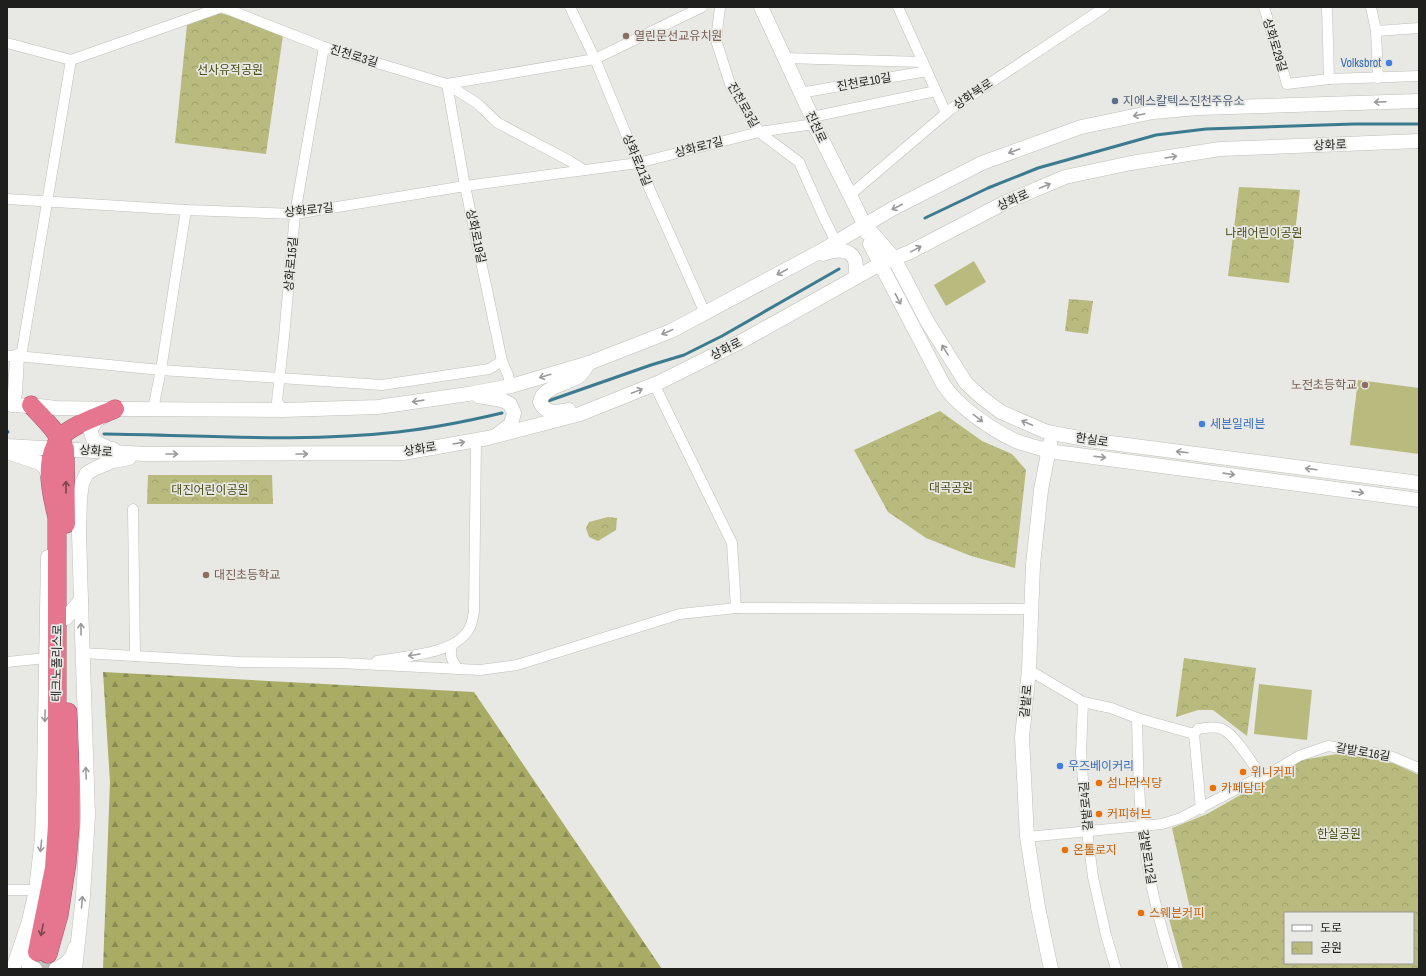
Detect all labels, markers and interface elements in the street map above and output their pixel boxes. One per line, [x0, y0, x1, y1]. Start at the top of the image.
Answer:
street label: 상화로29길 [1259, 16, 1291, 74]
place label: 열린문선교유치원 [634, 28, 722, 44]
marker: 열린문선교유치원 [621, 31, 631, 41]
street label: 진천로3길 [328, 41, 380, 71]
place label: Volksbrot [1341, 55, 1381, 71]
marker: Volksbrot [1384, 58, 1394, 68]
park label: 선사유적공원 [197, 62, 263, 78]
street label: 진천로10길 [835, 69, 893, 95]
street label: 상화북로 [950, 75, 996, 113]
street label: 진천로3길 [724, 80, 762, 130]
place label: 지에스칼텍스진천주유소 [1123, 93, 1244, 109]
marker: 지에스칼텍스진천주유소 [1110, 96, 1120, 106]
one-way arrow [1374, 99, 1387, 106]
street label: 진천로 [802, 109, 830, 145]
one-way arrow [1132, 111, 1145, 119]
street label: 상화로21길 [619, 132, 655, 188]
street label: 상화로7길 [673, 133, 725, 161]
street label: 상화로 [1313, 136, 1347, 154]
one-way arrow [1009, 148, 1021, 156]
one-way arrow [1164, 153, 1177, 161]
one-way arrow [1038, 182, 1050, 189]
street label: 상화로 [995, 186, 1031, 214]
street label: 상화로7길 [283, 199, 335, 221]
one-way arrow [891, 203, 903, 211]
street label: 상화로19길 [462, 207, 490, 265]
park label: 나래어린이공원 [1225, 225, 1303, 241]
street label: 상화로15길 [281, 236, 301, 292]
one-way arrow [909, 245, 921, 252]
one-way arrow [776, 268, 788, 276]
one-way arrow [895, 292, 902, 304]
one-way arrow [661, 329, 673, 337]
street label: 상화로 [708, 334, 744, 364]
one-way arrow [941, 345, 949, 356]
one-way arrow [539, 373, 552, 380]
place label: 노전초등학교 [1291, 377, 1357, 393]
marker: 노전초등학교 [1360, 380, 1370, 390]
one-way arrow [630, 387, 642, 394]
one-way arrow [411, 397, 424, 405]
one-way arrow [973, 414, 984, 422]
place label: 세븐일레븐 [1210, 416, 1265, 432]
one-way arrow [1022, 419, 1034, 426]
marker: 세븐일레븐 [1197, 419, 1207, 429]
street label: 한실로 [1074, 430, 1110, 450]
street label: 상화로 [402, 439, 438, 459]
one-way arrow [452, 439, 465, 447]
street label: 상화로 [79, 442, 113, 460]
one-way arrow [1176, 448, 1189, 456]
one-way arrow [165, 450, 178, 458]
one-way arrow [295, 450, 308, 458]
one-way arrow [1093, 453, 1106, 461]
one-way arrow [1305, 465, 1318, 473]
one-way arrow [1222, 470, 1235, 478]
park label: 대곡공원 [929, 480, 973, 496]
one-way arrow [62, 481, 70, 494]
park label: 대진어린이공원 [171, 482, 249, 498]
one-way arrow [1351, 488, 1364, 496]
place label: 대진초등학교 [214, 567, 280, 583]
marker: 대진초등학교 [201, 570, 211, 580]
one-way arrow [78, 623, 85, 636]
street label: 테크노폴리스로 [48, 624, 66, 702]
one-way arrow [408, 651, 421, 659]
street label: 갈밭로 [1016, 684, 1036, 718]
one-way arrow [41, 709, 49, 722]
street label: 갈밭로16길 [1334, 739, 1392, 765]
place label: 우즈베이커리 [1068, 758, 1134, 774]
marker: 우즈베이커리 [1055, 761, 1065, 771]
place label: 위니커피 [1251, 764, 1295, 780]
one-way arrow [83, 767, 90, 780]
marker: 위니커피 [1238, 767, 1248, 777]
place label: 섬나라식당 [1107, 775, 1162, 791]
marker: 섬나라식당 [1094, 778, 1104, 788]
place label: 카페담다 [1221, 780, 1265, 796]
street label: 갈밭로4길 [1076, 781, 1096, 831]
marker: 카페담다 [1208, 783, 1218, 793]
place label: 커피허브 [1107, 806, 1151, 822]
marker: 커피허브 [1094, 809, 1104, 819]
park label: 한실공원 [1317, 826, 1361, 842]
street label: 갈밭로12길 [1135, 829, 1159, 885]
one-way arrow [37, 839, 44, 852]
place label: 온톨로지 [1073, 842, 1117, 858]
marker: 온톨로지 [1060, 845, 1070, 855]
one-way arrow [78, 896, 86, 909]
place label: 스웨븐커피 [1149, 905, 1204, 921]
marker: 스웨븐커피 [1136, 908, 1146, 918]
legend [1284, 912, 1414, 964]
text: 도로 [1320, 920, 1342, 936]
one-way arrow [37, 923, 45, 936]
text: 공원 [1320, 940, 1342, 956]

